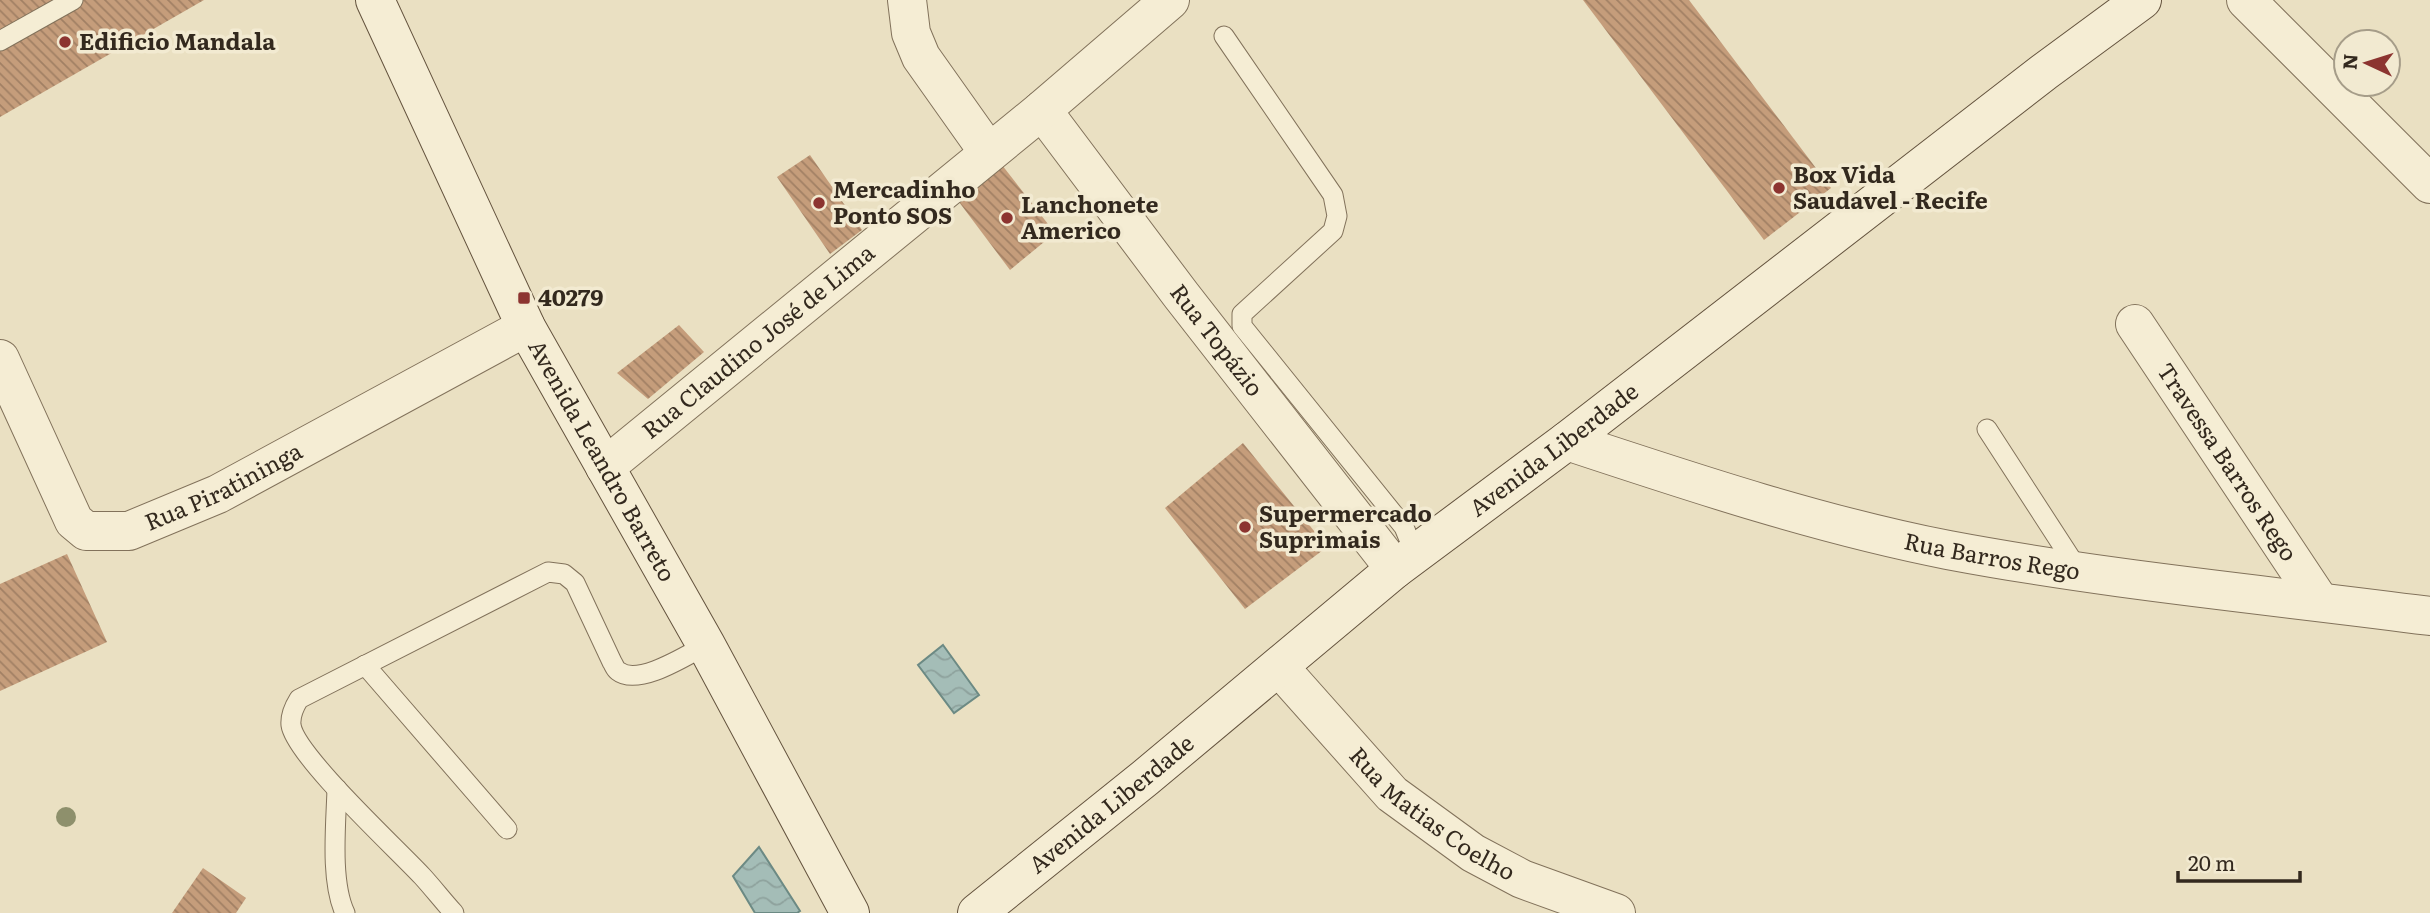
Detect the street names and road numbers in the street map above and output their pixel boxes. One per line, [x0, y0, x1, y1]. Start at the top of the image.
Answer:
street label: Rua Claudino José de Lima [633, 234, 881, 446]
street label: Rua Topázio [1163, 276, 1273, 403]
street label: Avenida Leandro Barreto [521, 333, 686, 587]
street label: Travessa Barros Rego [2150, 355, 2307, 567]
street label: Avenida Liberdade [1461, 373, 1644, 523]
street label: Rua Piratininga [139, 432, 308, 538]
street label: Rua Barros Rego [1901, 522, 2082, 587]
street label: Avenida Liberdade [1020, 725, 1200, 880]
street label: Rua Matias Coelho [1343, 738, 1522, 888]

